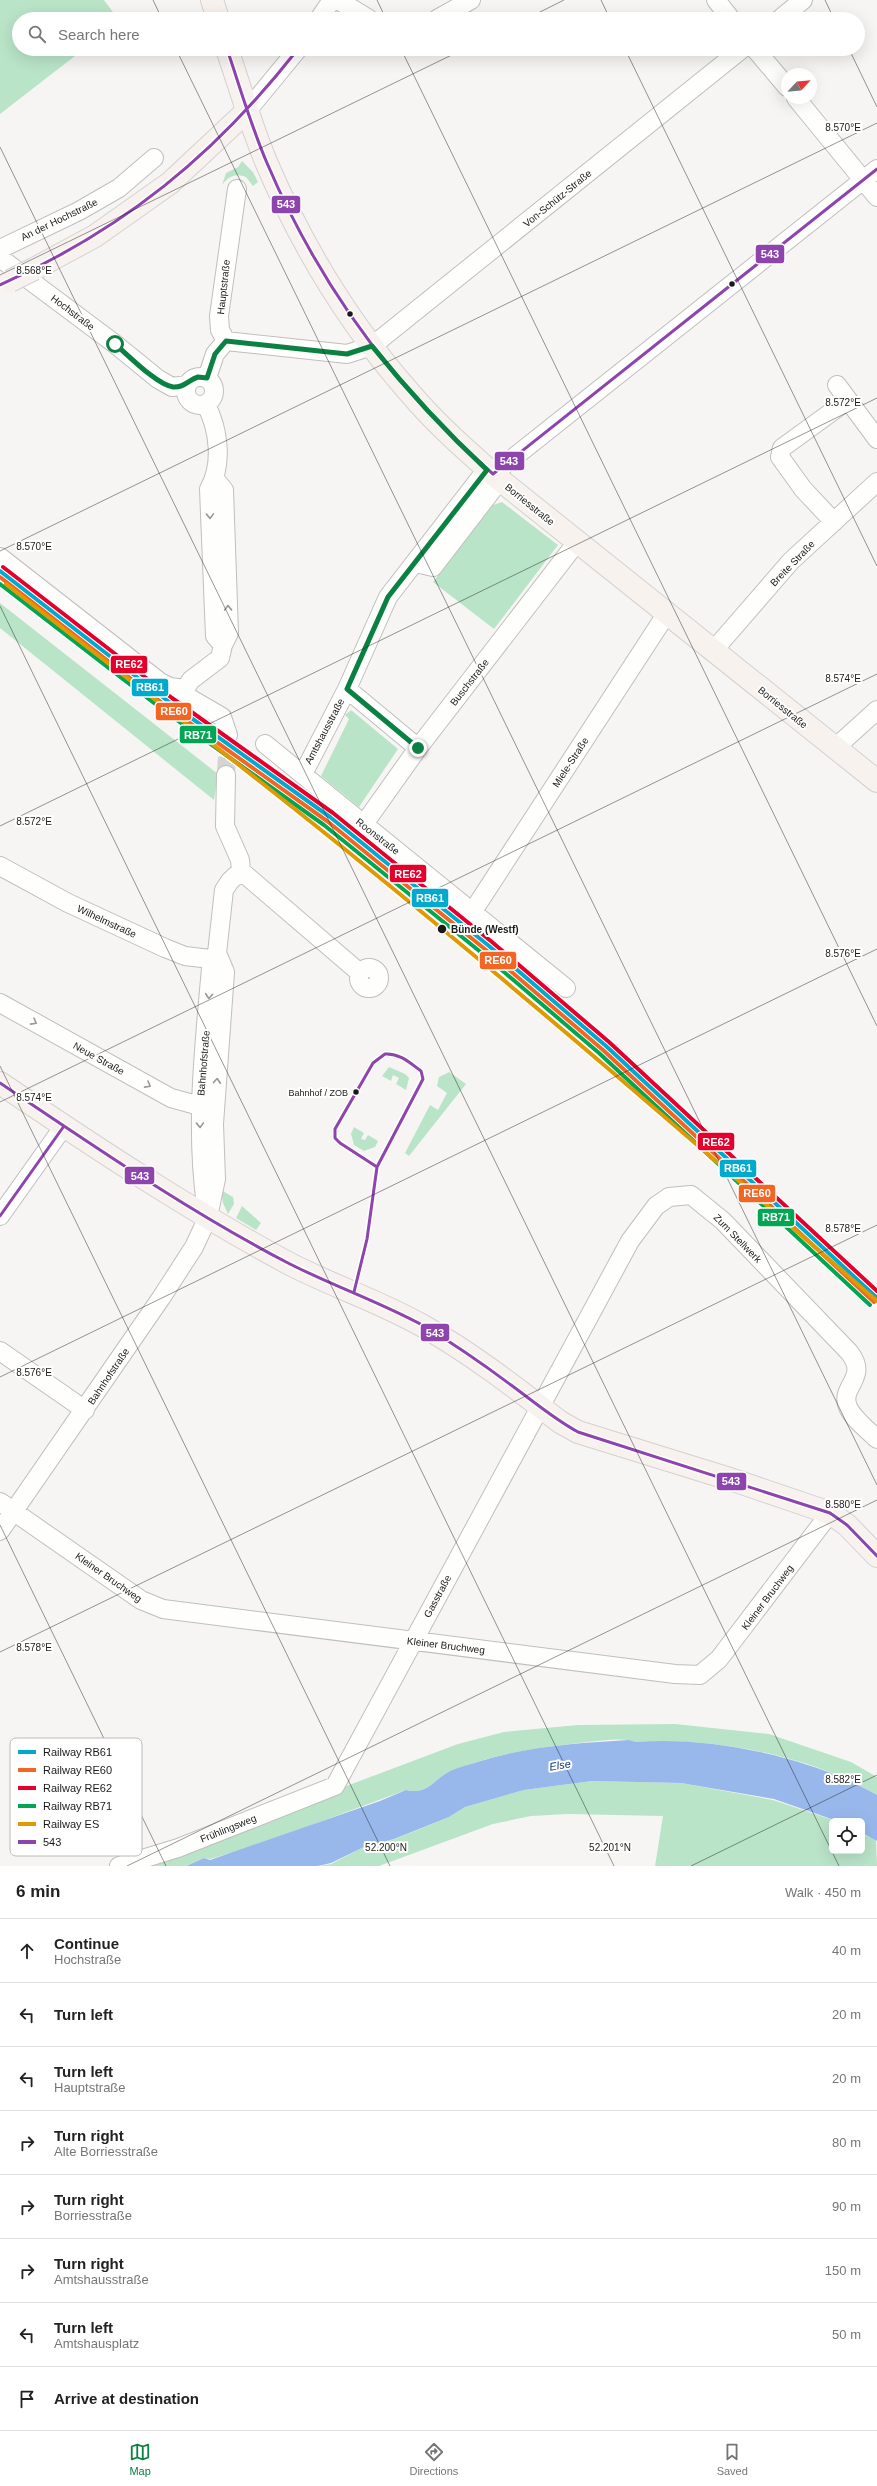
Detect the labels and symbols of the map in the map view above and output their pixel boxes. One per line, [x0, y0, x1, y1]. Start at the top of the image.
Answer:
north arrow [781, 68, 817, 104]
text: 8.570°E [825, 122, 861, 133]
street label: Von-Schütz-Straße [521, 167, 594, 229]
line badge: 543 [271, 195, 301, 214]
street label: An der Hochstraße [19, 196, 100, 243]
text: 543 [277, 198, 295, 210]
line badge: 543 [755, 244, 785, 264]
text: 543 [761, 248, 779, 260]
street label: Hauptstraße [215, 259, 232, 315]
text: 8.568°E [16, 265, 52, 276]
unlabelled marker [727, 279, 737, 289]
street label: Hochstraße [49, 292, 97, 333]
unlabelled marker [345, 309, 355, 319]
route start [106, 335, 124, 353]
text: 8.572°E [825, 397, 861, 408]
line badge: 543 [494, 451, 525, 471]
text: 543 [500, 455, 518, 467]
street label: Borriesstraße [503, 481, 557, 528]
one-way arrow [206, 513, 215, 519]
street label: Breite Straße [768, 538, 817, 588]
text: 8.570°E [16, 541, 52, 552]
one-way arrow [224, 605, 233, 611]
line badge: RE62 [110, 655, 148, 674]
street label: Buschstraße [448, 656, 491, 708]
text: RE62 [115, 658, 143, 670]
text: 8.574°E [825, 673, 861, 684]
line badge: RB61 [131, 678, 169, 697]
text: RB61 [136, 681, 164, 693]
street label: Borriesstraße [756, 684, 810, 731]
street label: Amtshausstraße [302, 696, 347, 766]
line badge: RE60 [155, 702, 192, 721]
text: RE60 [160, 705, 188, 717]
line badge: RB71 [179, 725, 217, 744]
text: RB71 [184, 729, 212, 741]
street label: Miele-Straße [550, 735, 591, 789]
route end [409, 739, 427, 757]
text: 8.572°E [16, 816, 52, 827]
street label: Roonstraße [354, 816, 402, 857]
line badge: RE62 [389, 864, 427, 883]
text: RE62 [394, 868, 422, 880]
line badge: RB61 [411, 888, 449, 908]
text: RB61 [416, 892, 444, 904]
street label: Wilhelmstraße [76, 903, 138, 940]
marker: Bünde (Westf) [436, 923, 448, 935]
place label: Bünde (Westf) [451, 924, 519, 935]
text: 8.576°E [825, 948, 861, 959]
line badge: RE60 [479, 951, 517, 970]
text: RE60 [484, 954, 512, 966]
one-way arrow [204, 993, 213, 999]
one-way arrow [30, 1017, 37, 1024]
street label: Bahnhofstraße [195, 1029, 212, 1096]
street label: Neue Straße [71, 1040, 127, 1077]
one-way arrow [212, 1078, 221, 1084]
one-way arrow [143, 1080, 151, 1088]
marker: Bahnhof / ZOB [351, 1087, 361, 1097]
place label: Bahnhof / ZOB [288, 1088, 348, 1098]
text: 8.574°E [16, 1092, 52, 1103]
one-way arrow [196, 1122, 205, 1128]
line badge: RE62 [697, 1132, 735, 1151]
text: RE62 [702, 1136, 730, 1148]
line badge: RB61 [719, 1159, 757, 1178]
text: RB61 [724, 1162, 752, 1174]
line badge: 543 [124, 1166, 155, 1185]
text: 543 [131, 1170, 149, 1182]
line badge: RE60 [738, 1184, 776, 1203]
text: RE60 [743, 1187, 771, 1199]
line badge: RB71 [757, 1208, 795, 1227]
text: RB71 [762, 1211, 790, 1223]
street label: Zum Stellwerk [712, 1212, 764, 1266]
text: 8.578°E [825, 1223, 861, 1234]
line badge: 543 [420, 1323, 450, 1342]
text: 543 [426, 1327, 444, 1339]
street label: Bahnhofstraße [86, 1346, 132, 1407]
text: 8.576°E [16, 1367, 52, 1378]
line badge: 543 [716, 1472, 747, 1491]
text: 543 [722, 1475, 740, 1487]
text: 8.580°E [825, 1499, 861, 1510]
street label: Kleiner Bruchweg [73, 1550, 144, 1604]
street label: Kleiner Bruchweg [739, 1563, 795, 1632]
street label: Gasstraße [422, 1573, 453, 1619]
street label: Kleiner Bruchweg [406, 1635, 486, 1656]
text: 8.578°E [16, 1642, 52, 1653]
legend [10, 1738, 142, 1856]
text: Railway RB61 [43, 1746, 112, 1758]
water label: Else [548, 1757, 572, 1773]
text: Railway RE60 [43, 1764, 112, 1776]
text: 8.582°E [825, 1774, 861, 1785]
text: Railway RE62 [43, 1782, 112, 1794]
text: Railway RB71 [43, 1800, 112, 1812]
street label: Frühlingsweg [199, 1812, 258, 1845]
text: Railway ES [43, 1818, 99, 1830]
text: 543 [43, 1836, 61, 1848]
text: 52.200°N [365, 1842, 407, 1853]
text: 52.201°N [589, 1842, 631, 1853]

